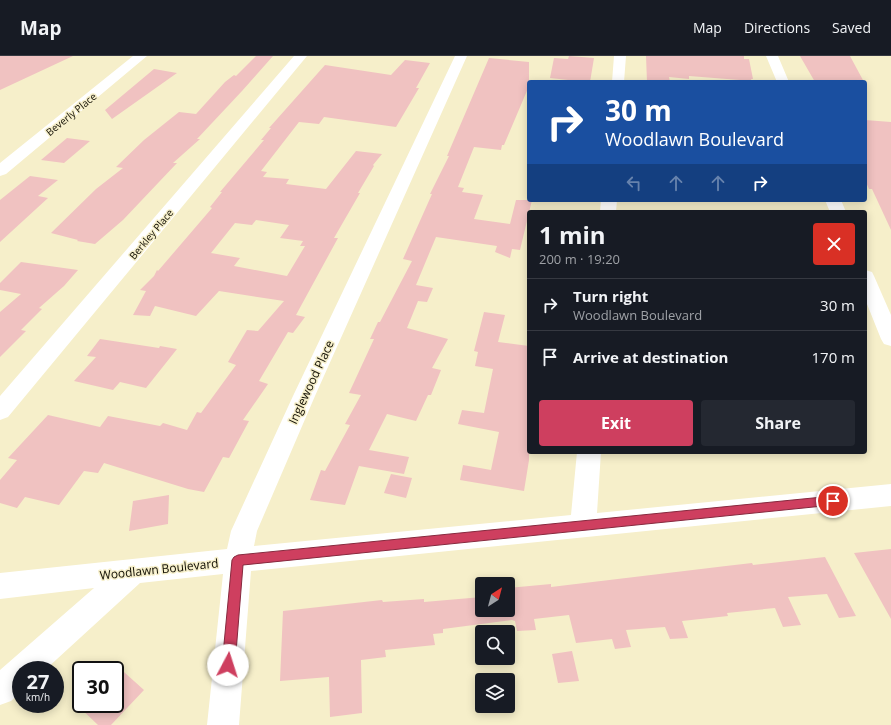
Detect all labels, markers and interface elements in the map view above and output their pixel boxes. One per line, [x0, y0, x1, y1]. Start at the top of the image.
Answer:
text: Map [20, 15, 61, 41]
text: Map [693, 18, 722, 37]
text: Directions [744, 18, 810, 37]
text: Saved [832, 18, 871, 37]
street label: Beverly Place [43, 89, 100, 139]
text: 30 m [605, 91, 672, 129]
icon: right [539, 96, 591, 148]
text: Woodlawn Boulevard [605, 127, 784, 151]
icon: left [623, 172, 645, 194]
icon: ahead [665, 172, 687, 194]
icon: ahead [707, 172, 729, 194]
icon: right [749, 172, 771, 194]
street label: Berkley Place [126, 206, 176, 262]
text: 1 min [539, 218, 606, 251]
button: close [813, 223, 855, 265]
text: 200 m · 19:20 [539, 250, 620, 268]
text: Turn right [573, 286, 648, 306]
icon: right [539, 294, 561, 316]
text: 30 m [820, 295, 855, 315]
text: Woodlawn Boulevard [573, 306, 702, 324]
street label: Inglewood Place [284, 337, 338, 427]
icon: arrive [539, 346, 561, 368]
text: Arrive at destination [573, 347, 728, 367]
text: 170 m [811, 347, 855, 367]
button: Exit [539, 400, 693, 446]
button: Share [701, 400, 855, 446]
pin [816, 484, 850, 518]
icon: arrive [822, 490, 844, 512]
street label: Woodlawn Boulevard [99, 554, 219, 584]
north arrow [475, 577, 515, 617]
map controls [475, 577, 515, 713]
button: search [475, 625, 515, 665]
position arrow [207, 644, 249, 686]
speed limit sign: 30 [72, 661, 124, 713]
text: 27 [27, 668, 49, 695]
button: layers [475, 673, 515, 713]
text: km/h [26, 690, 50, 704]

